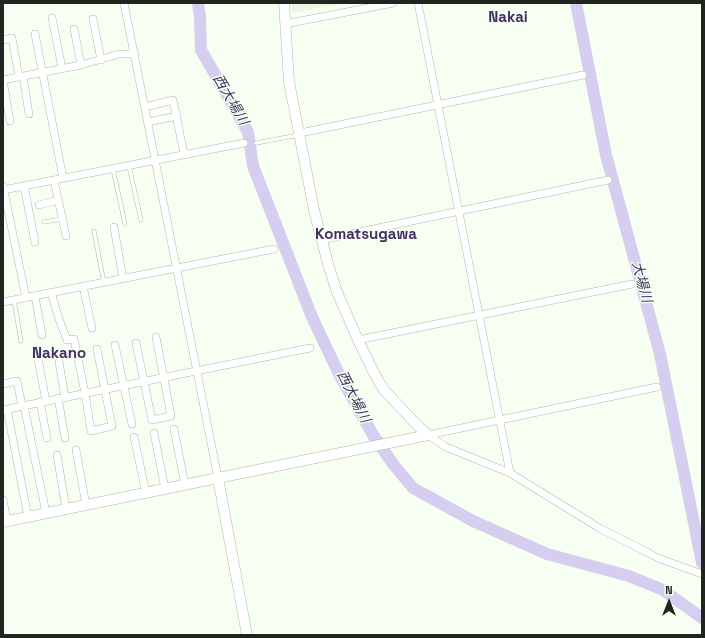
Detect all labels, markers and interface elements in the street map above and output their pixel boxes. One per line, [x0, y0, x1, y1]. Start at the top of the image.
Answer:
district label: Nakai [488, 9, 528, 27]
water label: 西大場川 [209, 72, 251, 128]
district label: Komatsugawa [315, 226, 417, 244]
water label: 大場川 [627, 260, 655, 304]
district label: Nakano [32, 345, 86, 363]
water label: 西大場川 [333, 368, 373, 426]
north arrow [649, 582, 689, 622]
text: N [665, 583, 673, 597]

